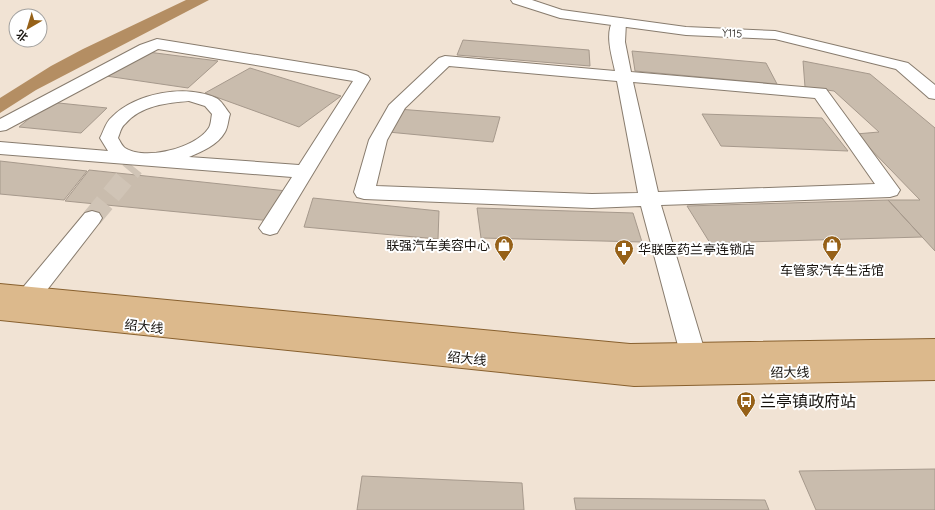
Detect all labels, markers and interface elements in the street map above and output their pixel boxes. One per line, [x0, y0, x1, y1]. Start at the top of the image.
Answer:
north arrow [8, 8, 48, 48]
street label: Y115 [721, 25, 743, 41]
text: 北 [13, 27, 30, 45]
shop icon: 联强汽车美容中心 [493, 234, 515, 262]
shop icon: 车管家汽车生活馆 [821, 234, 843, 262]
place label: 联强汽车美容中心 [386, 237, 490, 253]
pharmacy icon: 华联医药兰亭连锁店 [613, 238, 635, 266]
place label: 华联医药兰亭连锁店 [638, 241, 755, 257]
place label: 车管家汽车生活馆 [780, 262, 884, 278]
street label: 绍大线 [124, 316, 164, 336]
street label: 绍大线 [447, 348, 487, 368]
street label: 绍大线 [770, 364, 810, 380]
bus stop icon: 兰亭镇政府站 [735, 390, 757, 418]
place label: 兰亭镇政府站 [760, 391, 856, 411]

